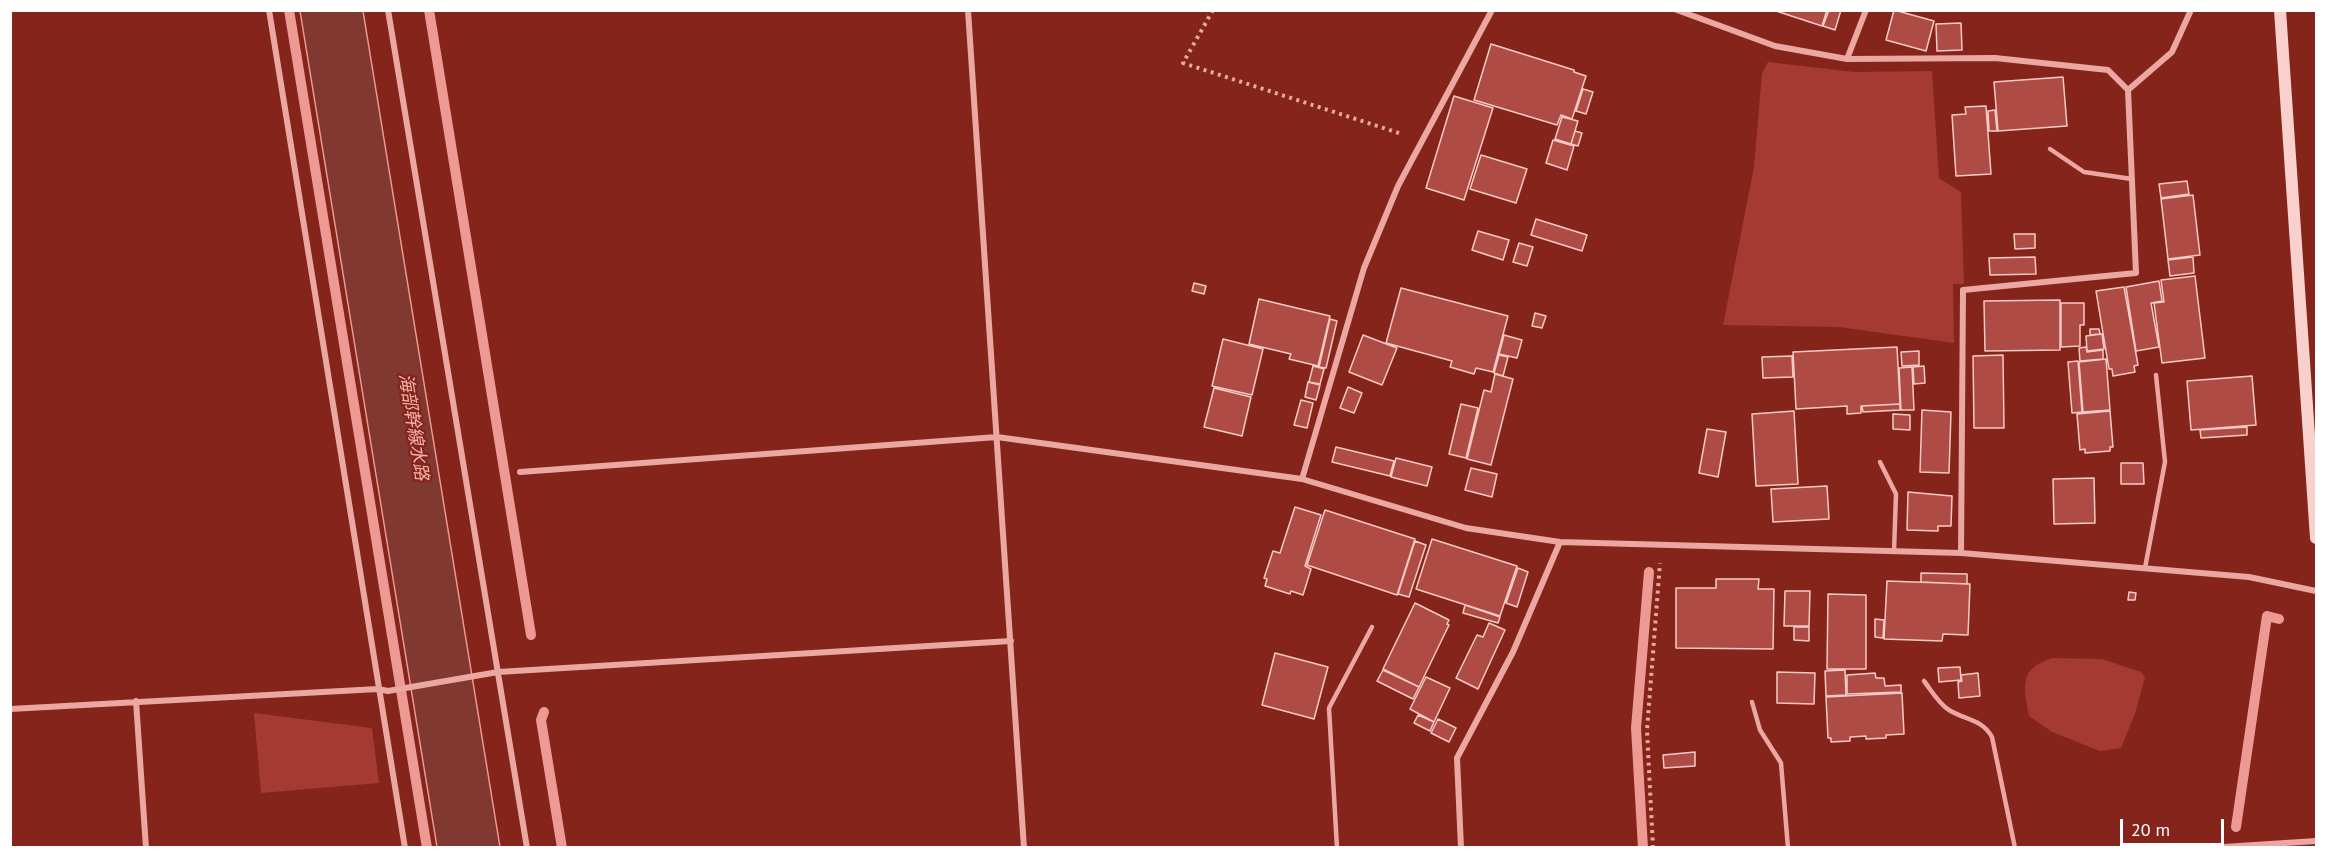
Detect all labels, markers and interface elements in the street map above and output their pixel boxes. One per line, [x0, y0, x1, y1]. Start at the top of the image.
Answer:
water label: 海部幹線水路 [394, 372, 432, 482]
scale bar [2123, 807, 2226, 845]
text: 20 m [2131, 818, 2170, 841]

